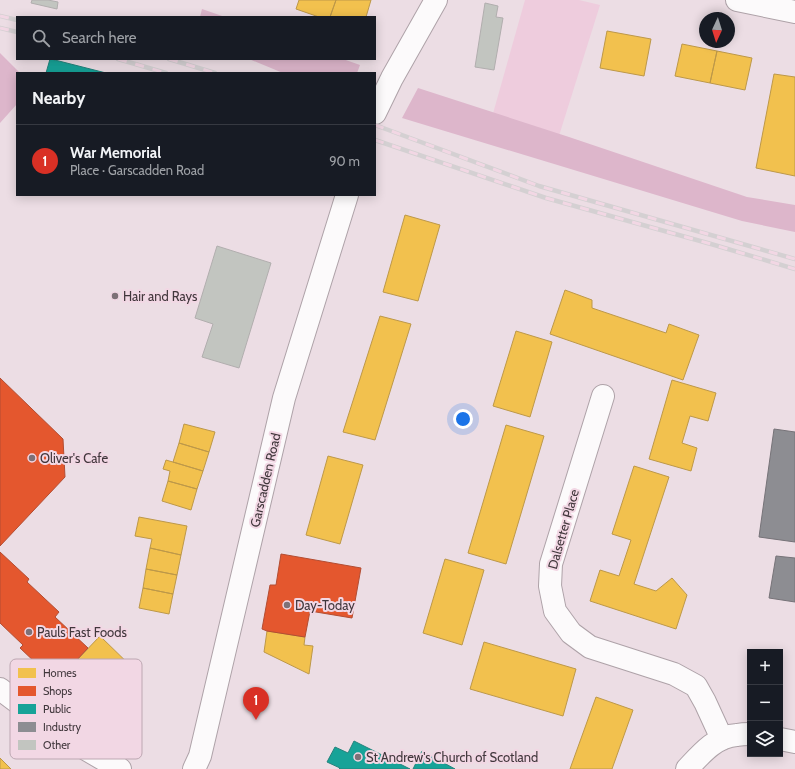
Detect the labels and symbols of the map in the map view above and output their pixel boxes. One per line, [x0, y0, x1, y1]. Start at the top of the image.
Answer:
north arrow [699, 12, 735, 48]
place label: Hair and Rays [123, 288, 198, 304]
marker: Hair and Rays [110, 291, 120, 301]
your location [453, 409, 473, 429]
street label: Garscadden Road [246, 431, 284, 529]
place label: Oliver's Cafe [40, 450, 109, 466]
marker: Oliver's Cafe [27, 453, 37, 463]
street label: Dalsetter Place [544, 487, 582, 571]
place label: Day-Today [295, 597, 355, 613]
marker: Day-Today [282, 600, 292, 610]
place label: Pauls Fast Foods [37, 624, 127, 640]
marker: Pauls Fast Foods [24, 627, 34, 637]
legend [10, 659, 142, 759]
text: Homes [43, 666, 77, 680]
text: Shops [43, 684, 72, 698]
pin: 1 [243, 687, 269, 720]
text: Public [43, 702, 71, 716]
text: Industry [43, 720, 81, 734]
text: Other [43, 738, 71, 752]
place label: St Andrew's Church of Scotland [366, 749, 538, 765]
marker: St Andrew's Church of Scotland [353, 752, 363, 762]

